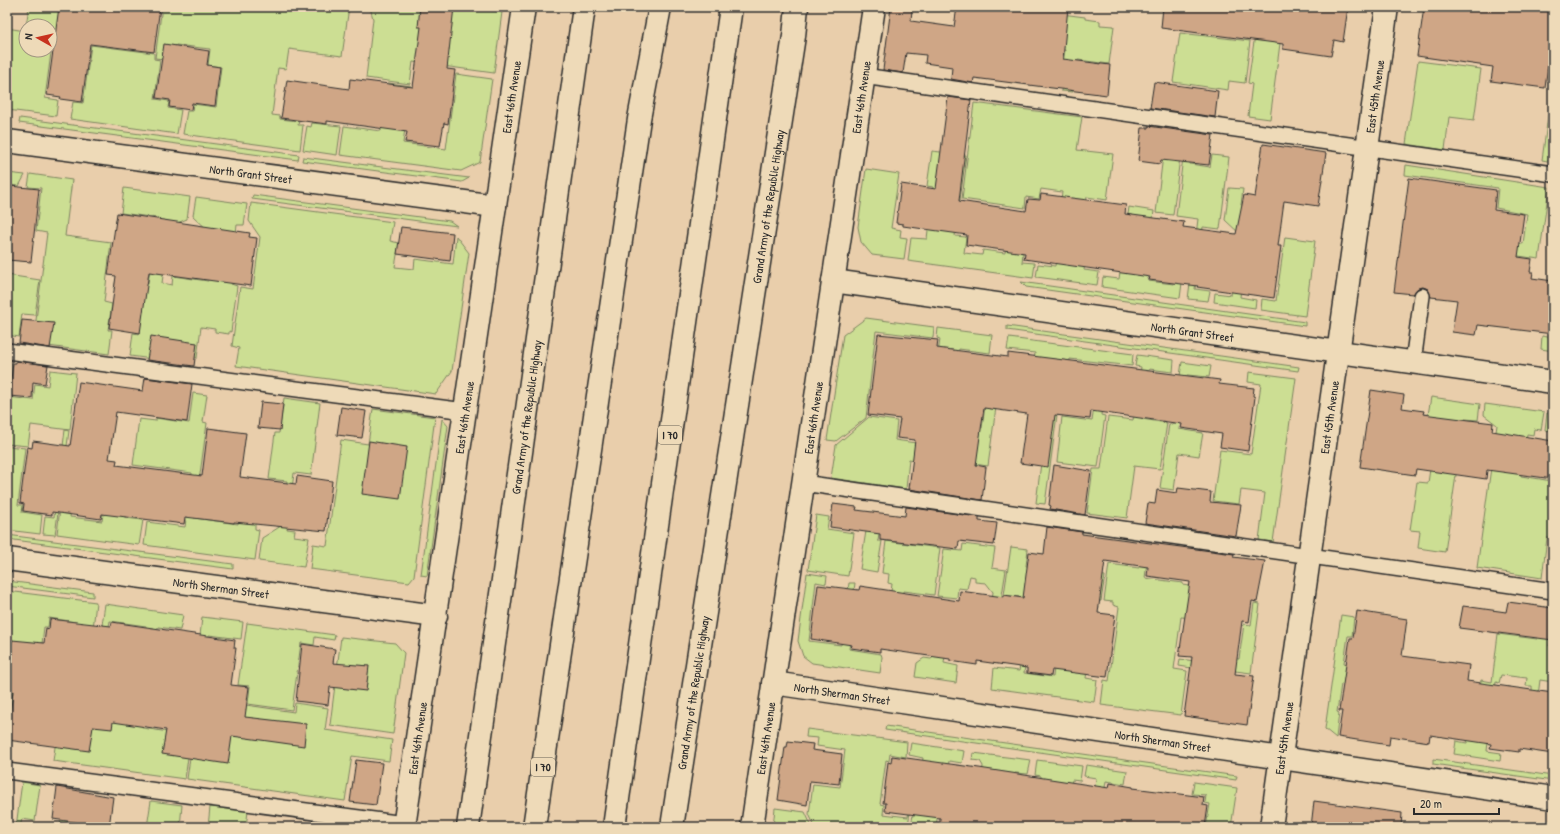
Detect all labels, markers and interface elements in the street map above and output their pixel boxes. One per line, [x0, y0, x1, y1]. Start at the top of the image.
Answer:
north arrow [18, 18, 58, 58]
text: N [21, 33, 35, 40]
street label: East 45th Avenue [1361, 58, 1388, 134]
street label: East 46th Avenue [497, 59, 525, 134]
street label: East 46th Avenue [847, 59, 874, 135]
street label: Grand Army of the Republic Highway [747, 128, 788, 285]
street label: North Grant Street [208, 160, 294, 188]
street label: North Grant Street [1150, 317, 1236, 346]
street label: Grand Army of the Republic Highway [507, 339, 545, 495]
street label: East 45th Avenue [1315, 379, 1343, 455]
street label: East 46th Avenue [450, 380, 478, 455]
street label: East 46th Avenue [799, 380, 827, 455]
road number: I 70 [658, 426, 682, 444]
street label: North Sherman Street [172, 573, 271, 602]
street label: Grand Army of the Republic Highway [672, 614, 713, 771]
street label: North Sherman Street [793, 678, 892, 709]
street label: East 46th Avenue [403, 700, 431, 775]
street label: East 46th Avenue [751, 700, 779, 775]
street label: East 45th Avenue [1270, 700, 1297, 776]
street label: North Sherman Street [1114, 725, 1213, 756]
road number: I 70 [531, 758, 555, 776]
scale bar [1414, 790, 1499, 816]
text: 20 m [1420, 795, 1442, 812]

